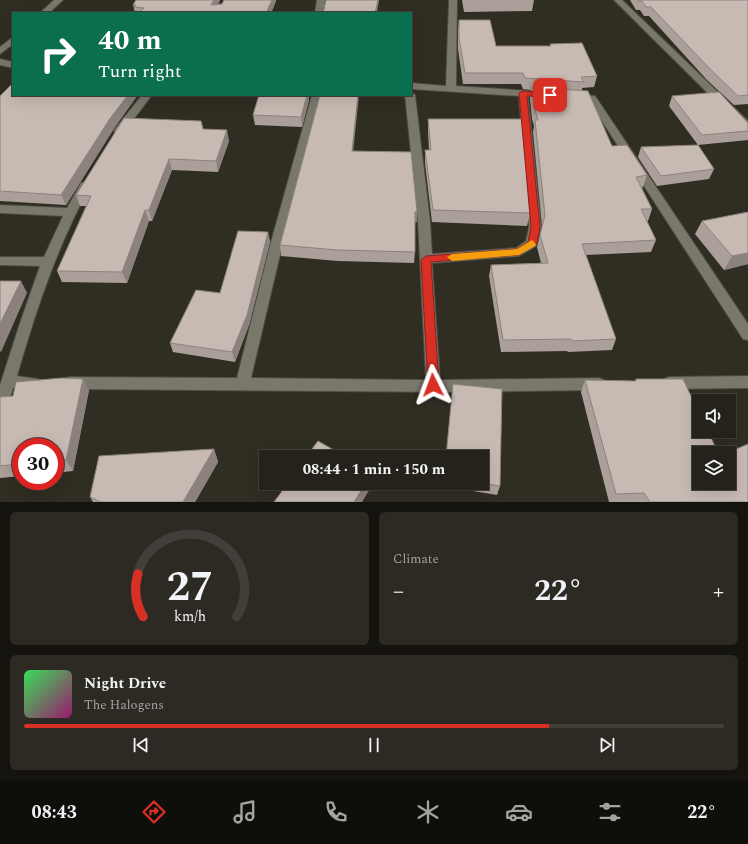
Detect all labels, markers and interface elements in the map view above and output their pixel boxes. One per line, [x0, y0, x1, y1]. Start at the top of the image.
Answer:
text: 40 m [98, 19, 162, 62]
icon: right [32, 28, 84, 80]
text: Turn right [98, 58, 181, 85]
pin [533, 78, 567, 112]
icon: arrive [539, 84, 561, 106]
position arrow [412, 364, 454, 406]
map controls [692, 394, 736, 490]
button: sound [692, 394, 736, 438]
speed limit sign: 30 [12, 438, 64, 490]
button: layers [692, 446, 736, 490]
text: 08:44 · 1 min · 150 m [303, 458, 445, 481]
text: Climate [393, 549, 439, 569]
text: 27 [166, 555, 213, 618]
text: 22° [534, 568, 583, 614]
text: − [393, 575, 404, 608]
text: + [713, 575, 724, 608]
text: km/h [173, 605, 206, 627]
text: Night Drive [84, 672, 166, 695]
text: The Halogens [84, 695, 164, 715]
icon: previous [130, 734, 152, 756]
icon: pause [363, 734, 385, 756]
icon: next [596, 734, 618, 756]
icon: directions [140, 798, 168, 826]
icon: music [231, 798, 259, 826]
icon: phone [322, 798, 350, 826]
icon: climate [414, 798, 442, 826]
icon: car [505, 798, 533, 826]
icon: filters [596, 798, 624, 826]
text: 08:43 [32, 799, 77, 826]
text: 22° [687, 799, 716, 826]

